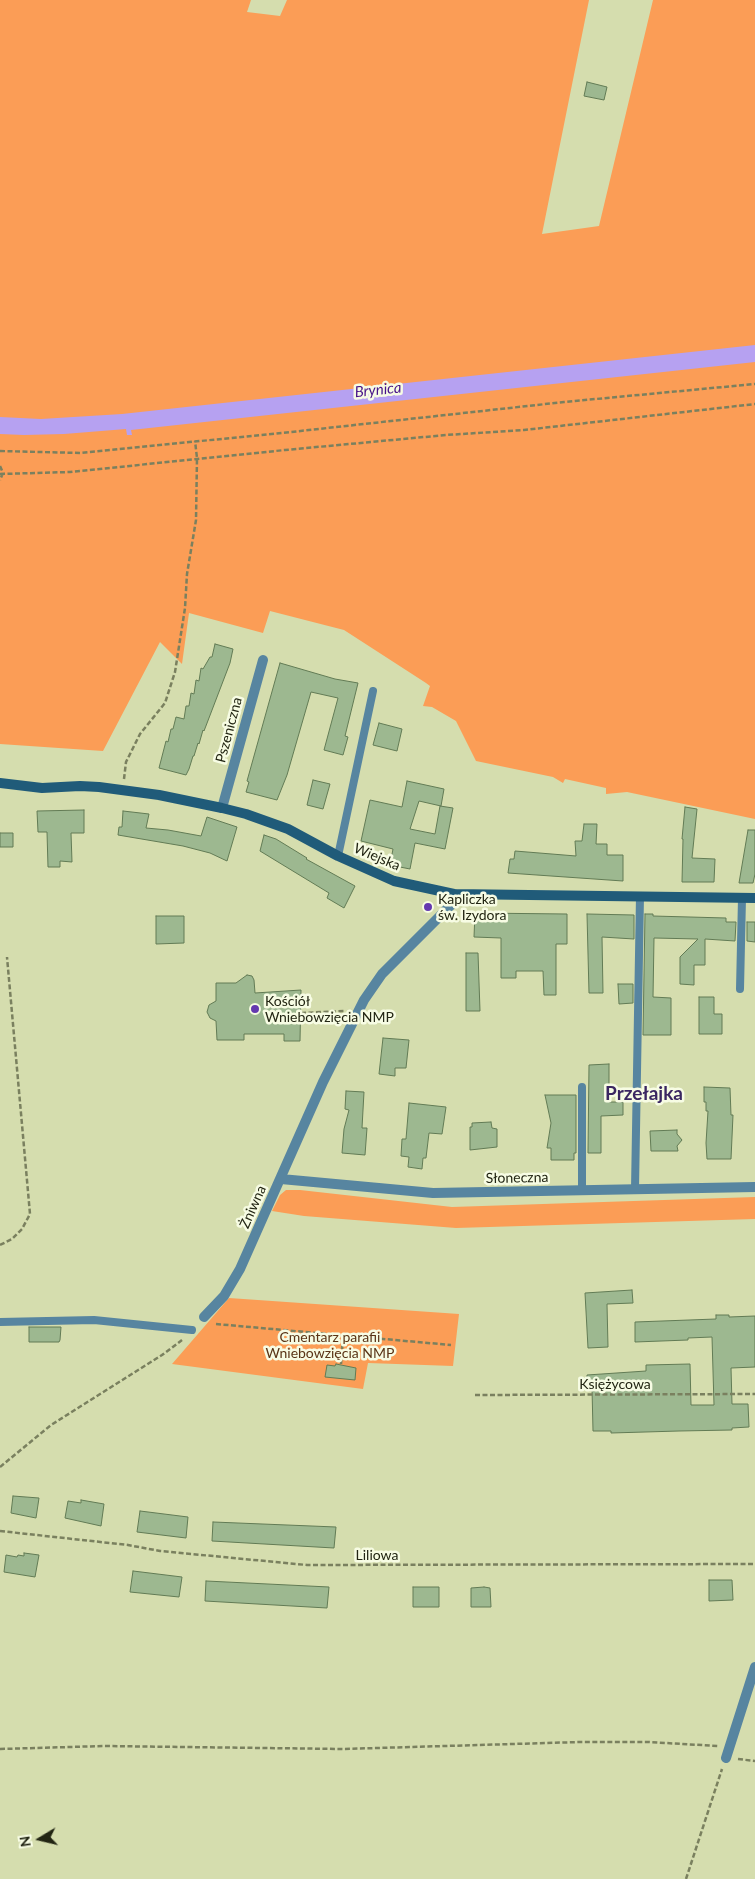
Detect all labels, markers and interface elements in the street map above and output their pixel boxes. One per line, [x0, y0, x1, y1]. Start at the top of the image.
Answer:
water label: Brynica [354, 379, 402, 401]
street label: Pszeniczna [212, 696, 246, 764]
street label: Wiejska [351, 840, 403, 874]
place label: Kapliczka św. Izydora [438, 891, 506, 924]
marker: Kapliczka św. Izydora [422, 901, 434, 913]
place label: Kościół Wniebowzięcia NMP [265, 993, 394, 1026]
marker: Kościół Wniebowzięcia NMP [249, 1003, 261, 1015]
district label: Przełajka [605, 1083, 683, 1105]
street label: Słoneczna [485, 1169, 549, 1187]
street label: Żniwna [236, 1183, 270, 1231]
park label: Cmentarz parafii Wniebowzięcia NMP [266, 1329, 394, 1361]
street label: Księżycowa [579, 1376, 651, 1392]
street label: Liliowa [356, 1547, 398, 1563]
north arrow [15, 1814, 65, 1864]
text: N [15, 1835, 34, 1848]

